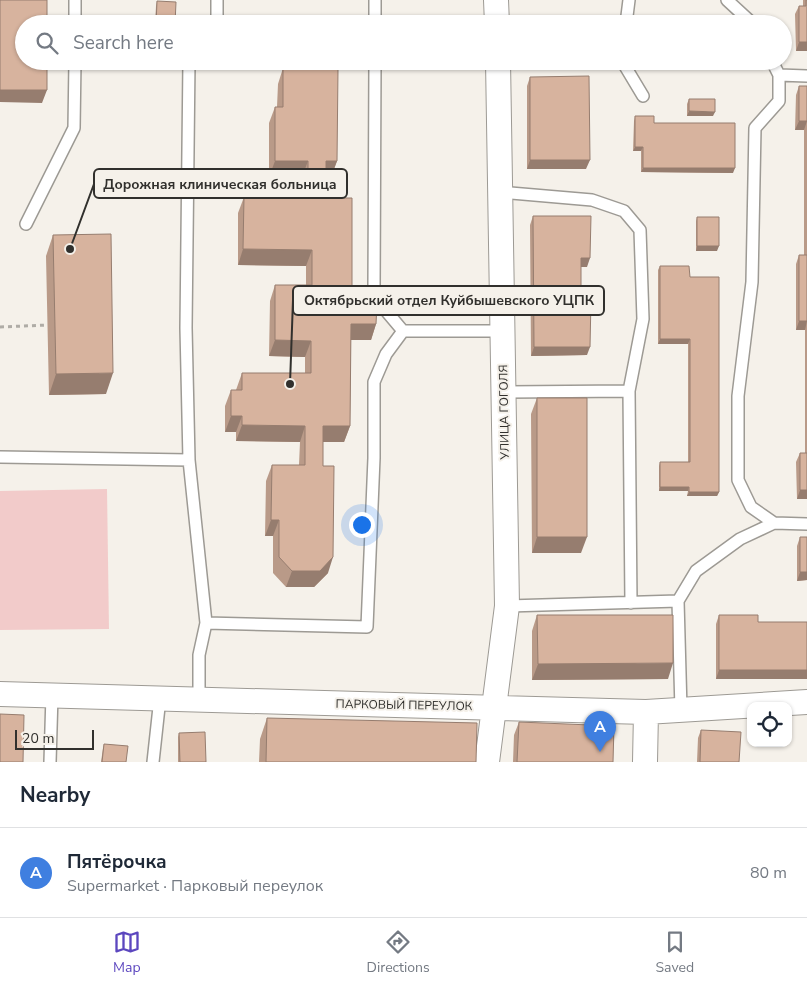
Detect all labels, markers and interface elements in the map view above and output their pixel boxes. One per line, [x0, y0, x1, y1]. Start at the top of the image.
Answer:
search box [15, 15, 792, 70]
icon: search [33, 29, 61, 57]
text: Search here [73, 30, 174, 56]
callout: Дорожная клиническая больница [94, 169, 347, 198]
text: Дорожная клиническая больница [103, 175, 337, 194]
callout: Октябрьский отдел Куйбышевского УЦПК [293, 286, 604, 315]
text: Октябрьский отдел Куйбышевского УЦПК [304, 291, 595, 310]
street label: УЛИЦА ГОГОЛЯ [495, 364, 513, 461]
your location [349, 512, 375, 538]
street label: ПАРКОВЫЙ ПЕРЕУЛОК [336, 696, 473, 714]
map controls [747, 702, 792, 747]
button: locate [747, 702, 792, 747]
pin: A [584, 711, 616, 752]
scale bar [15, 727, 94, 750]
text: 20 m [22, 729, 54, 748]
text: Nearby [20, 781, 90, 809]
text: Пятёрочка [67, 849, 167, 875]
text: A [30, 862, 42, 884]
text: 80 m [750, 862, 787, 884]
text: Supermarket · Парковый переулок [67, 875, 323, 897]
tab: Map [113, 928, 141, 977]
tab: Directions [367, 928, 430, 977]
tab: Saved [655, 928, 694, 977]

